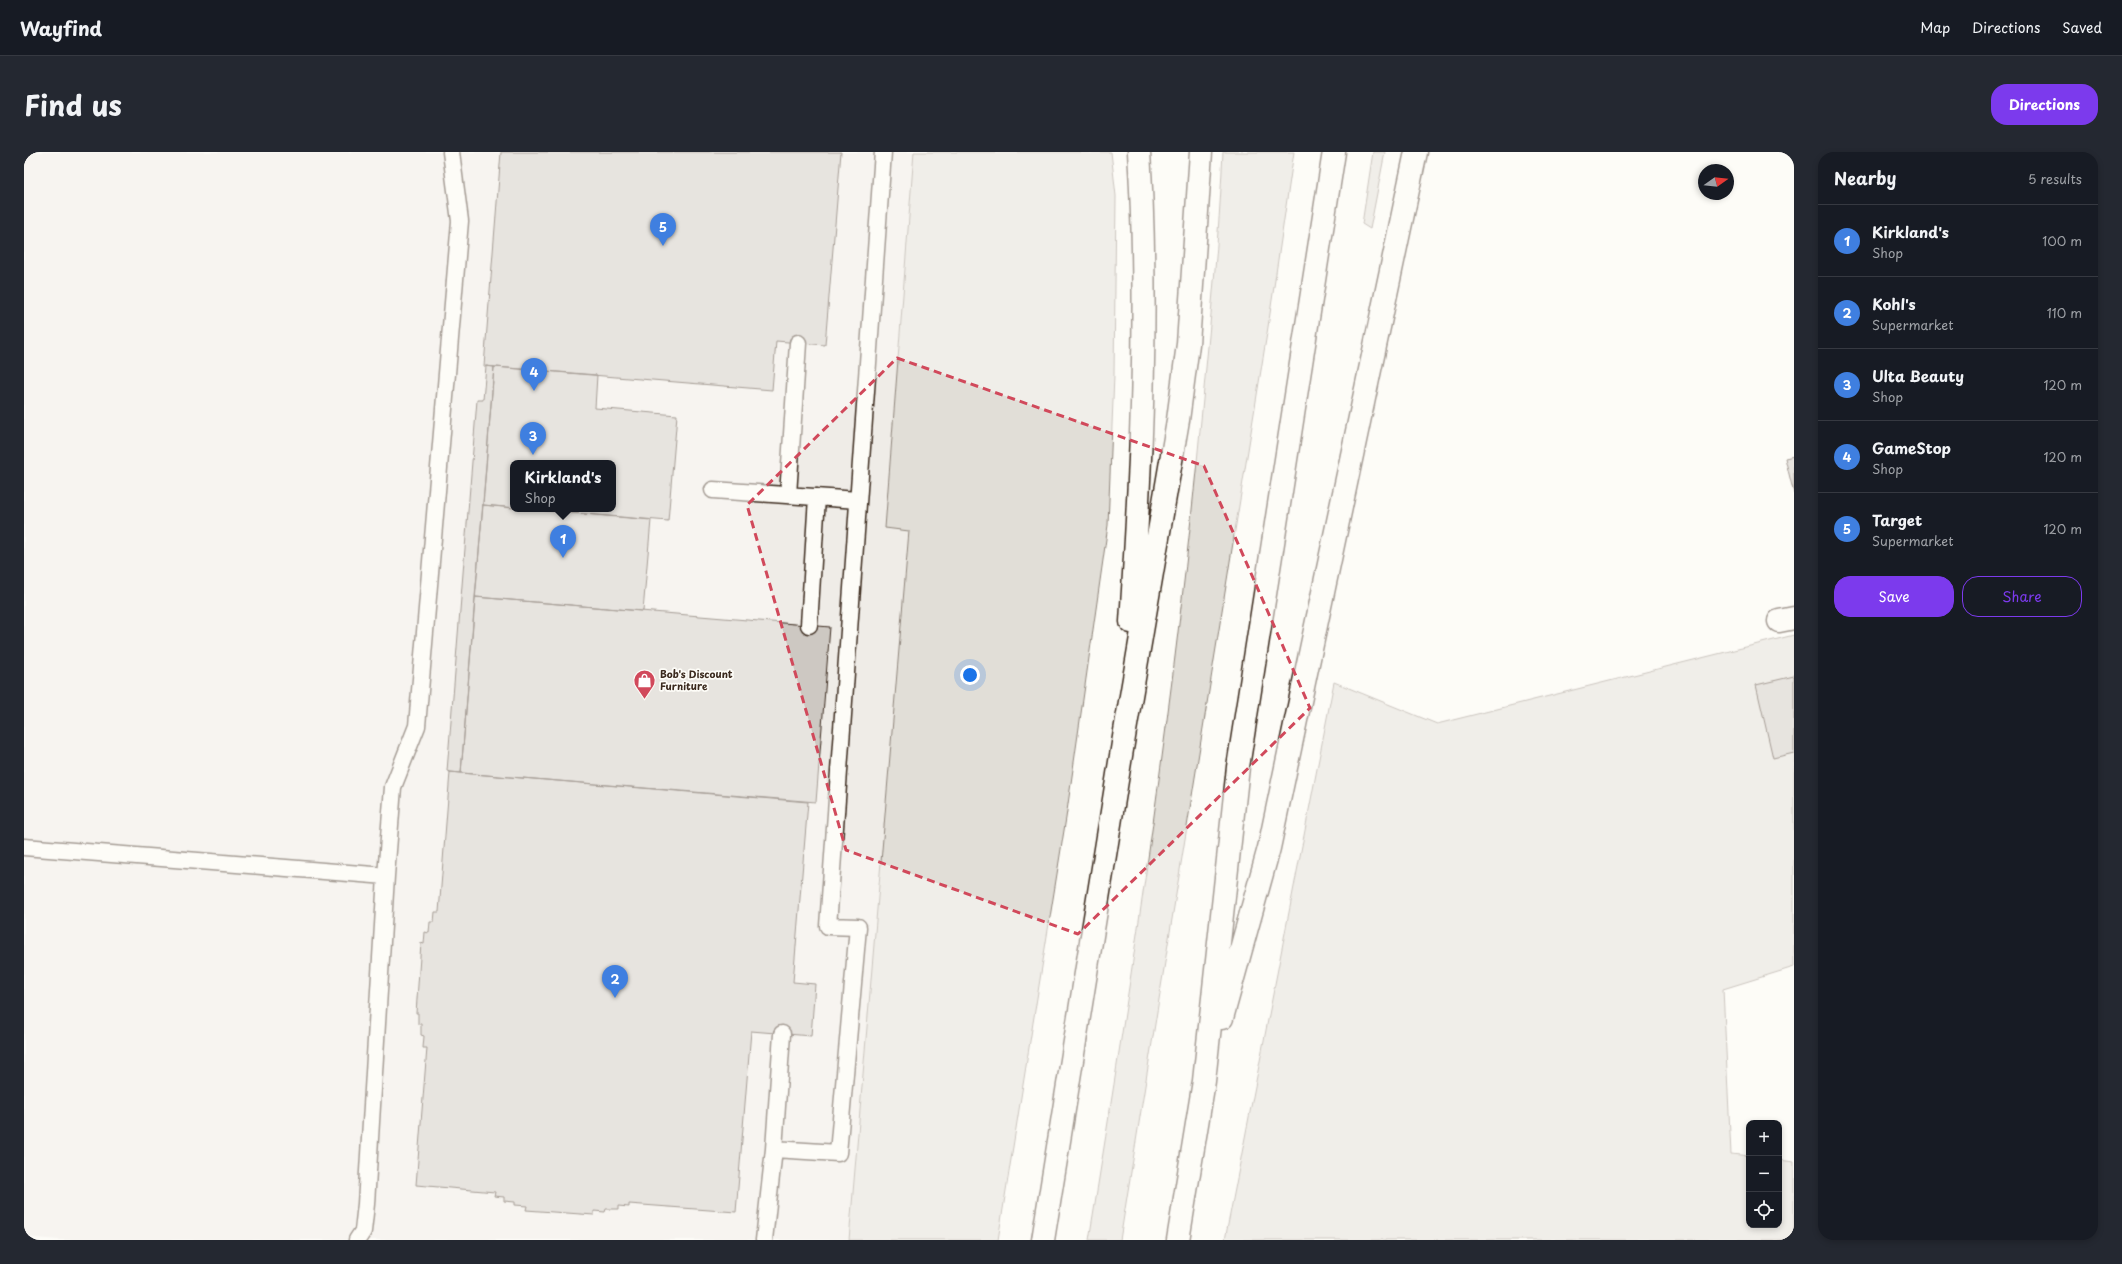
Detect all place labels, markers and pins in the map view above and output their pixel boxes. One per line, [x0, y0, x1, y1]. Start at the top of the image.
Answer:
pin: 5 [650, 213, 676, 246]
pin: 4 [521, 358, 547, 391]
pin: 3 [520, 422, 546, 455]
pin: 1 [550, 525, 576, 558]
place label: Bob's Discount Furniture [660, 666, 733, 693]
shop icon: Bob's Discount Furniture [632, 667, 658, 700]
pin: 2 [602, 965, 628, 998]

